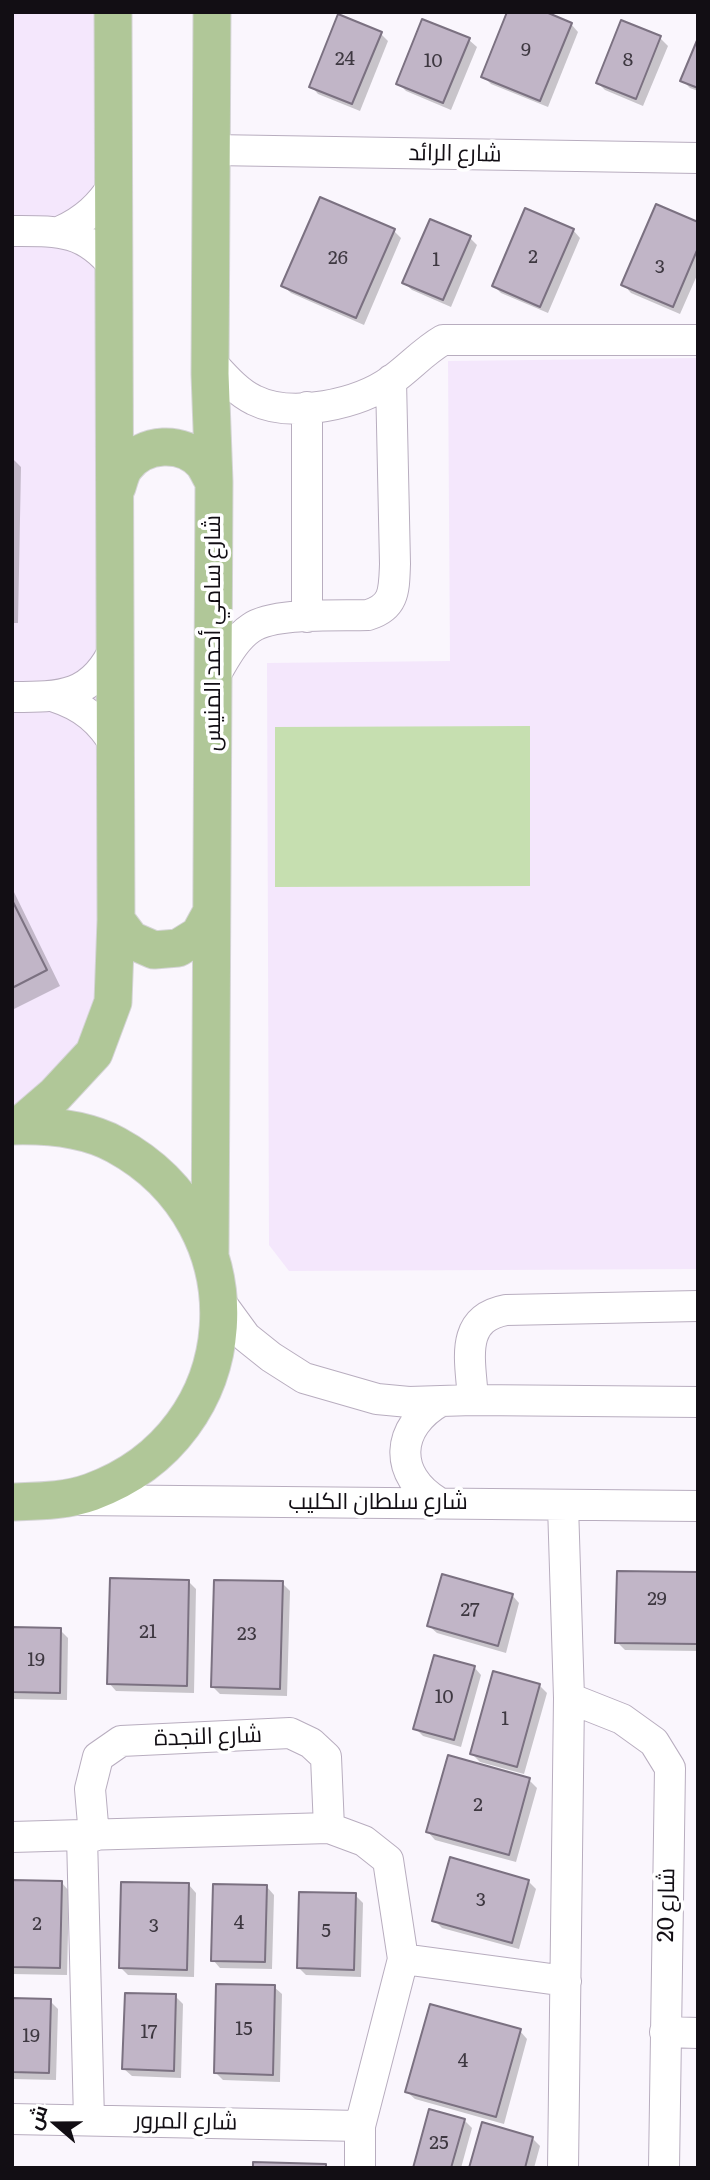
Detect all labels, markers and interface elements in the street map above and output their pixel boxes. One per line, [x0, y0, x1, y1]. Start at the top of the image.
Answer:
house number: 9 [521, 39, 531, 61]
house number: 24 [335, 48, 355, 70]
house number: 8 [623, 49, 633, 71]
house number: 10 [424, 50, 442, 72]
street label: شارع الرائد [408, 139, 502, 169]
house number: 2 [528, 246, 538, 268]
house number: 26 [328, 247, 348, 269]
house number: 1 [432, 249, 440, 271]
house number: 3 [655, 256, 665, 278]
street label: شارع سامي أحمد المنيس [199, 515, 227, 751]
street label: شارع سلطان الكليب [288, 1488, 468, 1516]
house number: 29 [647, 1588, 667, 1610]
house number: 27 [460, 1599, 480, 1621]
house number: 21 [139, 1621, 157, 1643]
house number: 23 [237, 1623, 257, 1645]
house number: 19 [27, 1649, 45, 1671]
house number: 10 [435, 1686, 453, 1708]
house number: 1 [501, 1708, 509, 1730]
street label: شارع النجدة [154, 1721, 262, 1753]
house number: 2 [473, 1794, 483, 1816]
street label: شارع 20 [653, 1868, 681, 1942]
house number: 3 [476, 1889, 486, 1911]
house number: 4 [234, 1912, 244, 1934]
house number: 2 [32, 1913, 42, 1935]
house number: 3 [149, 1915, 159, 1937]
house number: 5 [321, 1920, 331, 1942]
house number: 15 [235, 2018, 253, 2040]
house number: 17 [141, 2021, 157, 2043]
house number: 19 [22, 2025, 40, 2047]
house number: 4 [458, 2050, 468, 2072]
north arrow [21, 2089, 91, 2159]
text: ش [19, 2101, 54, 2133]
street label: شارع المرور [134, 2107, 238, 2137]
house number: 25 [429, 2132, 449, 2154]

